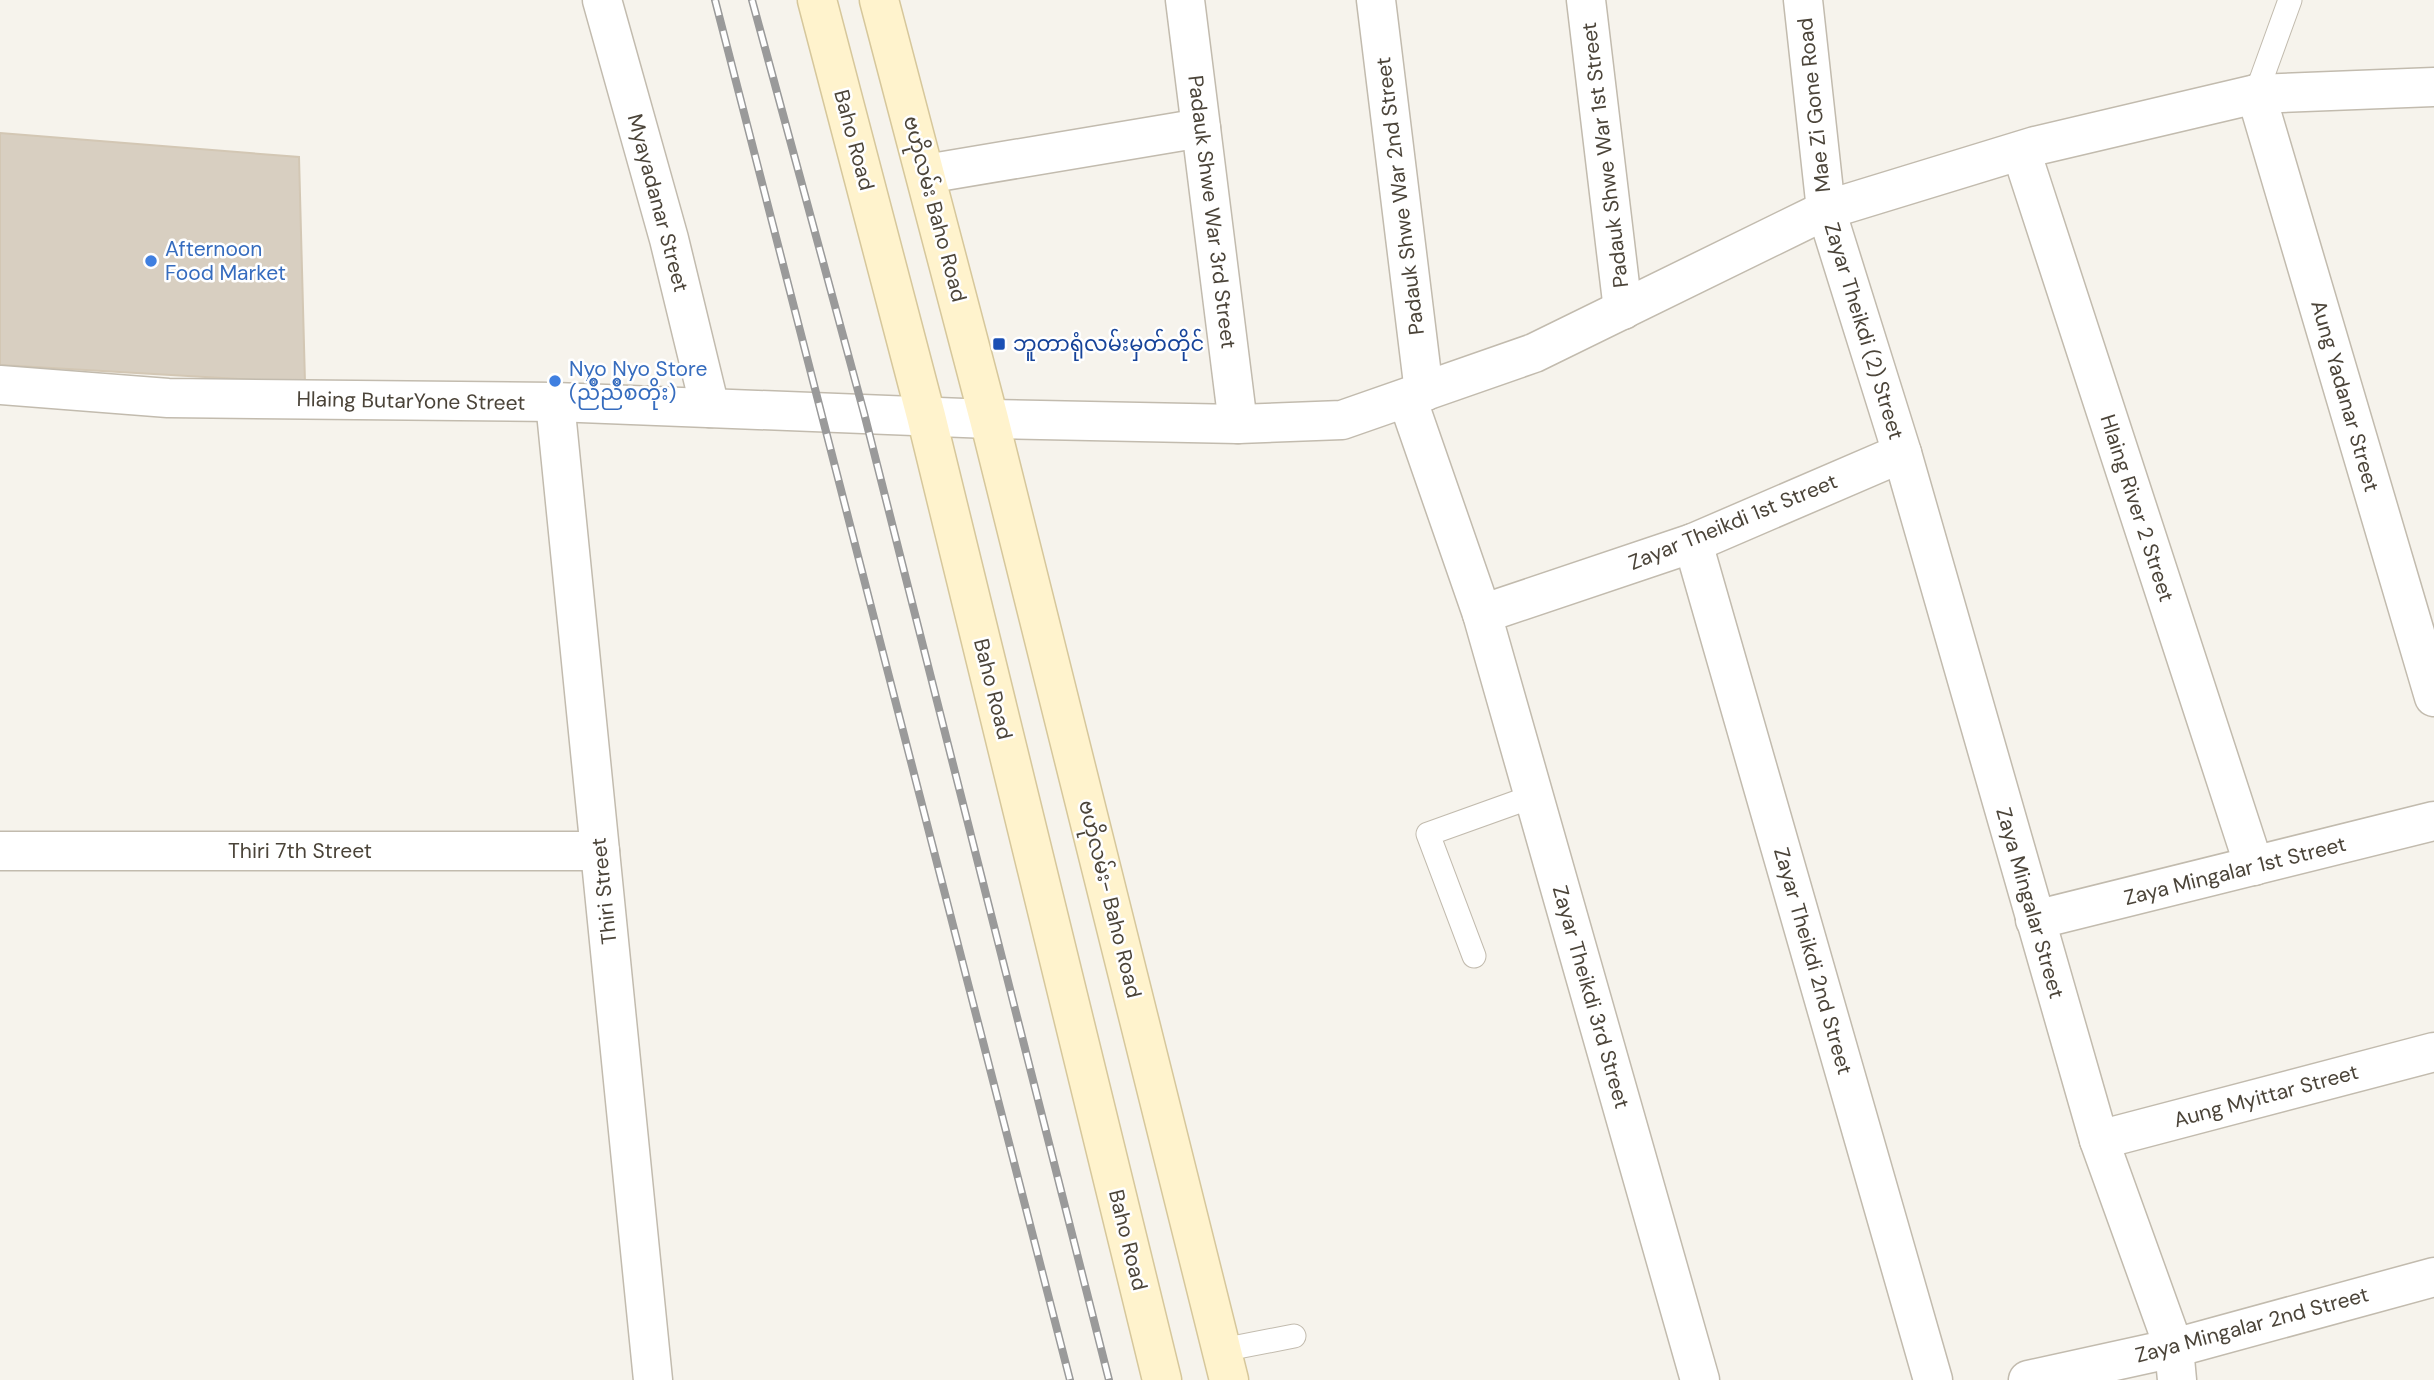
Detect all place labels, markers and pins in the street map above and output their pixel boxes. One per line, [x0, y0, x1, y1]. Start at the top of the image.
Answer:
place label: Afternoon Food Market [165, 235, 286, 287]
marker: Afternoon Food Market [143, 253, 159, 269]
place label: ဘူတာရုံလမ်းမှတ်တိုင် [1013, 328, 1204, 361]
marker: ဘူတာရုံလမ်းမှတ်တိုင် [991, 336, 1007, 352]
place label: Nyo Nyo Store (ညိဳညိဳစတိုး) [569, 355, 707, 410]
marker: Nyo Nyo Store (ညိဳညိဳစတိုး) [547, 373, 563, 389]

